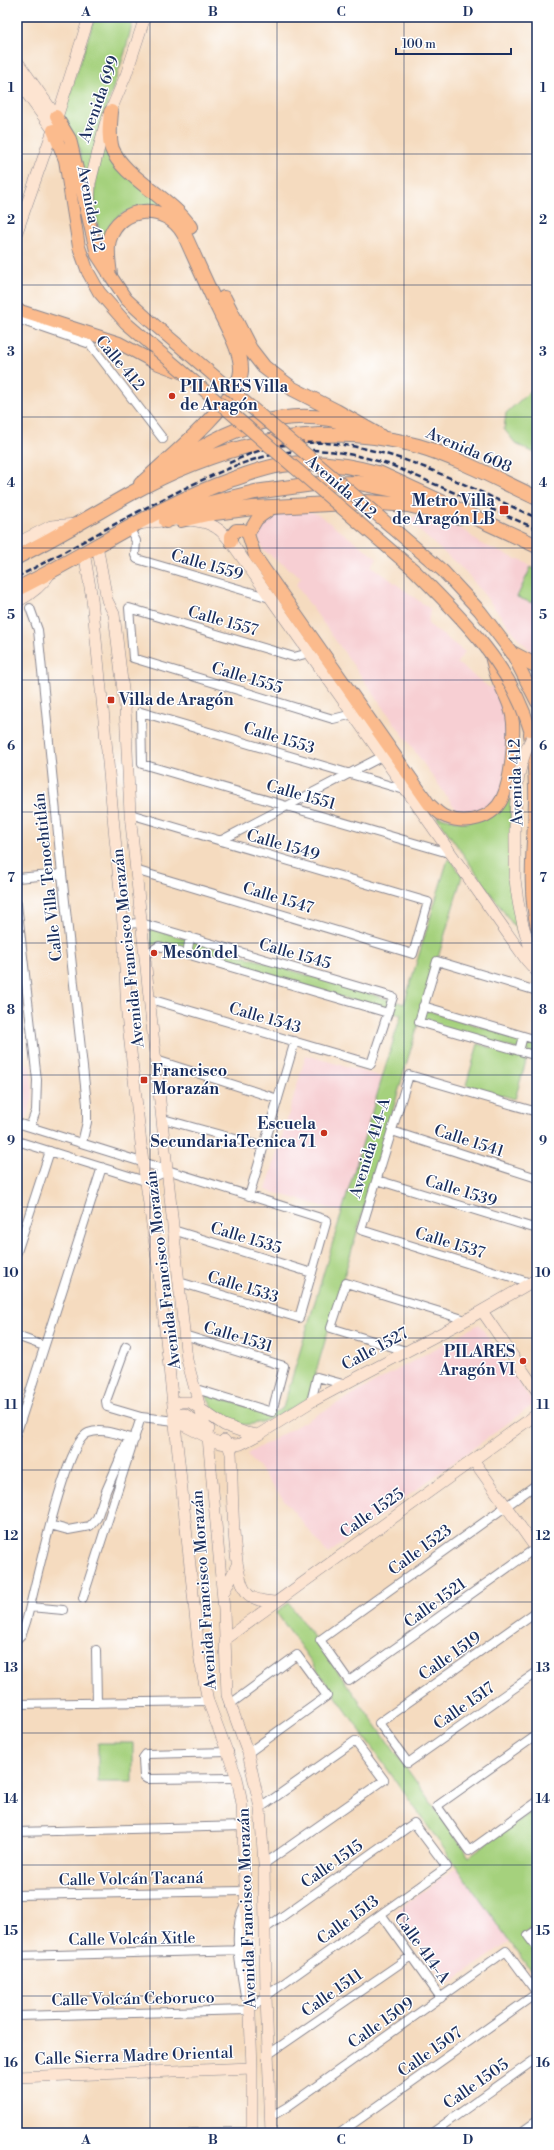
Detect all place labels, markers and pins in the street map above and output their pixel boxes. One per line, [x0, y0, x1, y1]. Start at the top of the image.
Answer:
place label: PILARES Villa de Aragón [180, 377, 288, 415]
marker: PILARES Villa de Aragón [167, 391, 177, 401]
place label: Metro Villa de Aragón LB [392, 491, 495, 529]
marker: Metro Villa de Aragón LB [498, 504, 510, 516]
place label: Villa de Aragón [118, 690, 234, 710]
marker: Villa de Aragón [106, 695, 116, 705]
place label: Mesón del [162, 943, 239, 963]
marker: Mesón del [149, 948, 159, 958]
place label: Francisco Morazán [152, 1061, 227, 1099]
marker: Francisco Morazán [139, 1075, 149, 1085]
place label: Escuela SecundariaTecnica 71 [151, 1114, 316, 1152]
marker: Escuela SecundariaTecnica 71 [319, 1128, 329, 1138]
place label: PILARES Aragón VI [438, 1342, 515, 1380]
marker: PILARES Aragón VI [518, 1356, 528, 1366]

